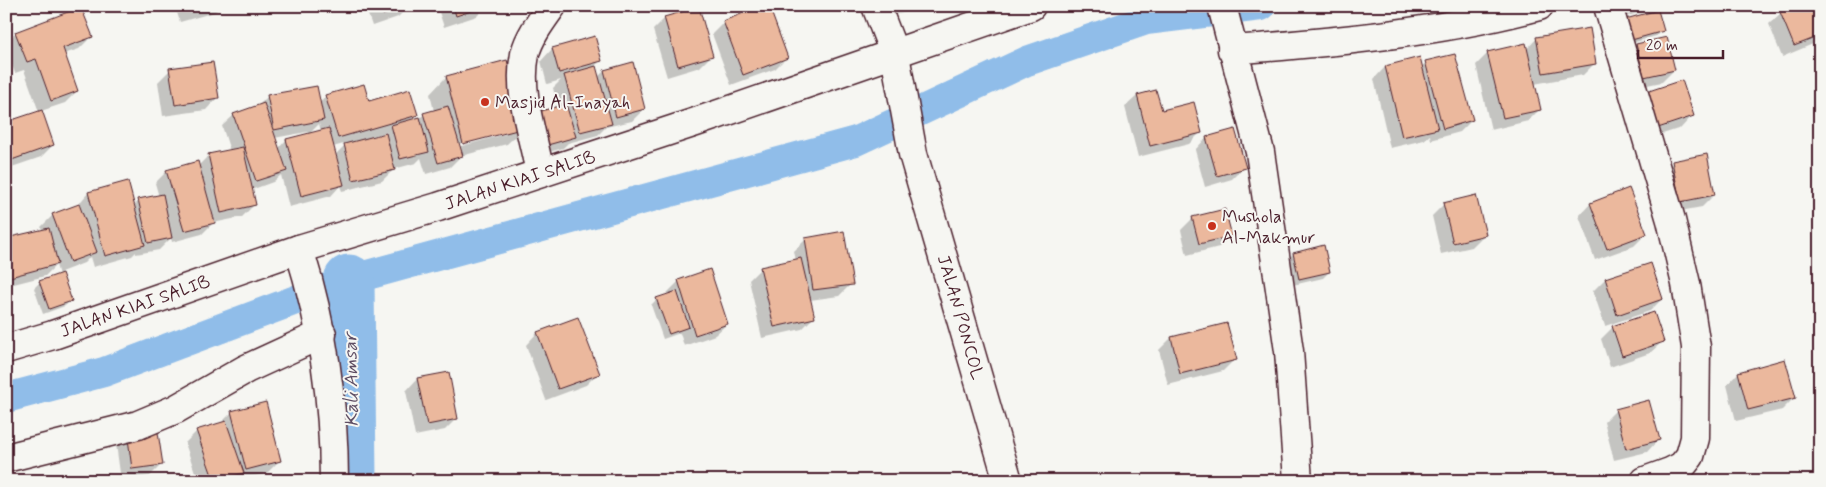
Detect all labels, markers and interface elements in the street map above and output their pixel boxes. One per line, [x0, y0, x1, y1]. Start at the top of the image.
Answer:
scale bar [1638, 28, 1724, 60]
text: 20 m [1646, 36, 1678, 56]
place label: Masjid Al-Inayah [495, 91, 630, 115]
marker: Masjid Al-Inayah [479, 96, 491, 108]
street label: JALAN KIAI SALIB [442, 145, 599, 217]
place label: Mushola Al-Makmur [1222, 205, 1316, 250]
marker: Mushola Al-Makmur [1206, 220, 1218, 232]
street label: JALAN PONCOL [931, 252, 989, 382]
street label: JALAN KIAI SALIB [57, 270, 214, 344]
water label: Kali Amsar [338, 330, 365, 427]

